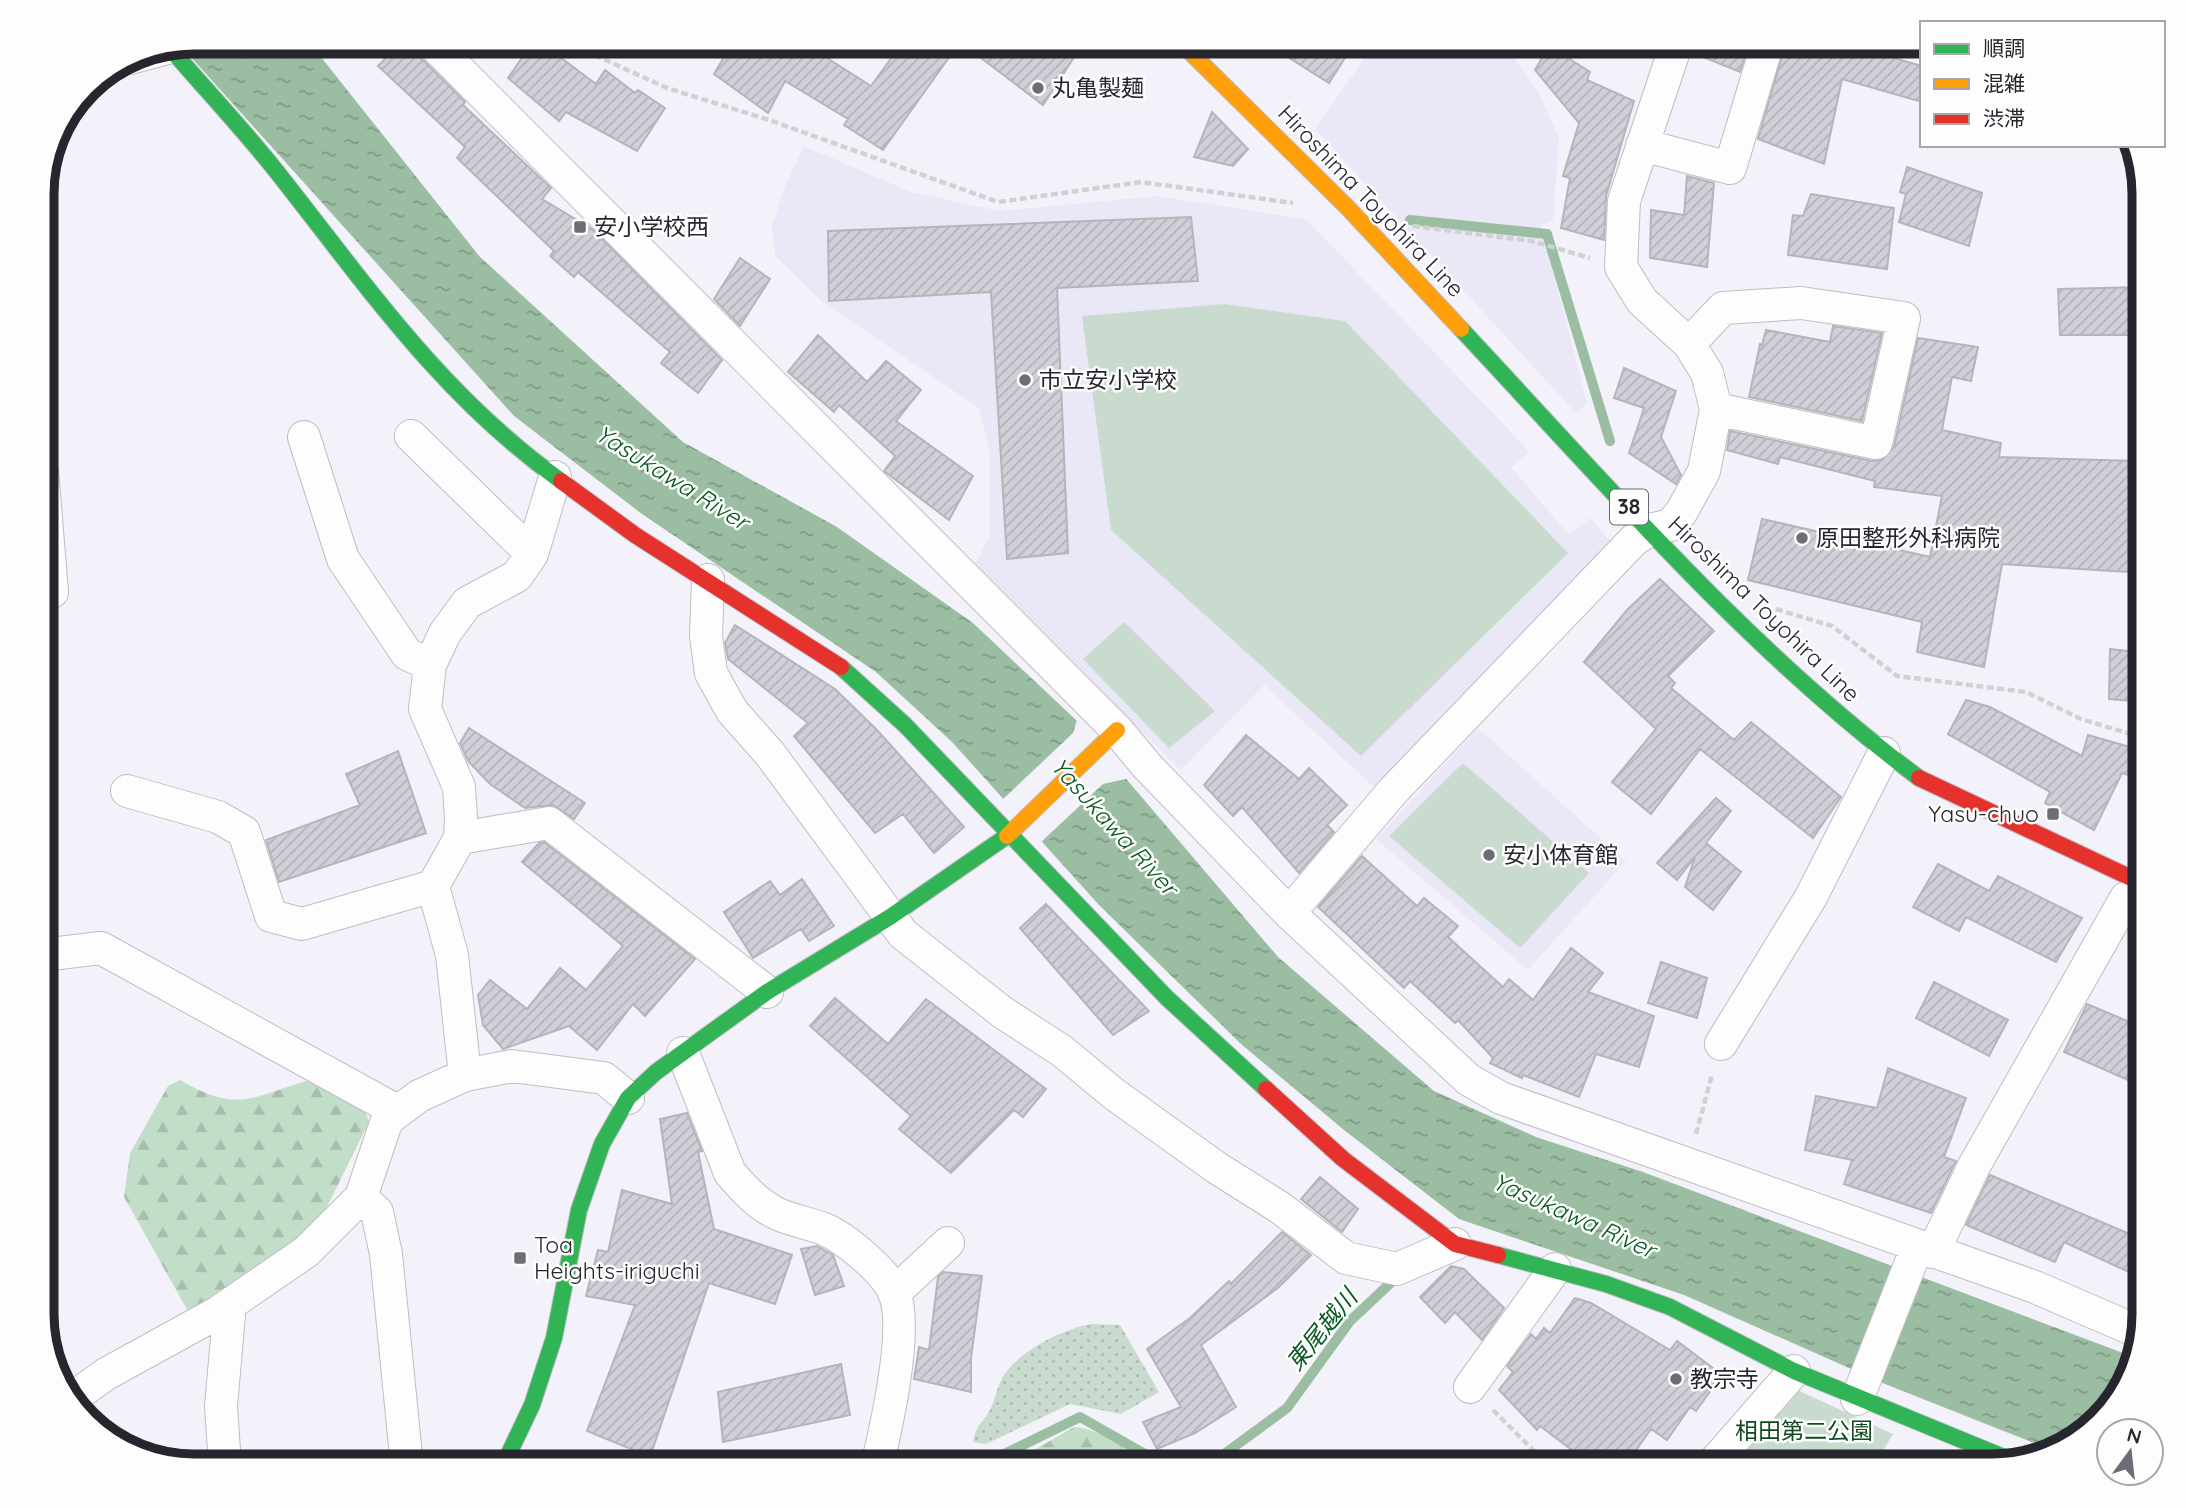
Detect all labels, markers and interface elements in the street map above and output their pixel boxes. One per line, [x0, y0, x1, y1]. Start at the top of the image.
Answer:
legend [1920, 21, 2165, 147]
text: 順調 [1983, 35, 2025, 61]
text: 混雑 [1983, 70, 2025, 96]
place label: 丸亀製麺 [1052, 73, 1144, 102]
marker: 丸亀製麺 [1030, 80, 1046, 96]
street label: Hiroshima Toyohira Line [1272, 99, 1471, 303]
text: 渋滞 [1983, 105, 2025, 131]
place label: 安小学校西 [594, 212, 709, 241]
marker: 安小学校西 [572, 219, 588, 235]
place label: 市立安小学校 [1039, 365, 1177, 394]
marker: 市立安小学校 [1017, 372, 1033, 388]
water label: Yasukawa River [590, 418, 757, 538]
road number: 38 [1610, 490, 1648, 524]
street label: Hiroshima Toyohira Line [1662, 509, 1866, 708]
place label: 原田整形外科病院 [1816, 523, 2000, 552]
marker: 原田整形外科病院 [1794, 530, 1810, 546]
water label: Yasukawa River [1045, 751, 1186, 903]
place label: Yasu-chuo [1928, 799, 2039, 828]
marker: Yasu-chuo [2045, 806, 2061, 822]
place label: 安小体育館 [1503, 840, 1618, 869]
marker: 安小体育館 [1481, 847, 1497, 863]
water label: Yasukawa River [1488, 1166, 1663, 1266]
place label: Toa Heights-iriguchi [534, 1230, 700, 1285]
marker: Toa Heights-iriguchi [512, 1250, 528, 1266]
water label: 東尾越川 [1279, 1280, 1365, 1376]
place label: 教宗寺 [1690, 1364, 1759, 1393]
marker: 教宗寺 [1668, 1371, 1684, 1387]
park label: 相田第二公園 [1735, 1416, 1873, 1445]
north arrow [2095, 1417, 2165, 1487]
text: N [2125, 1422, 2144, 1449]

